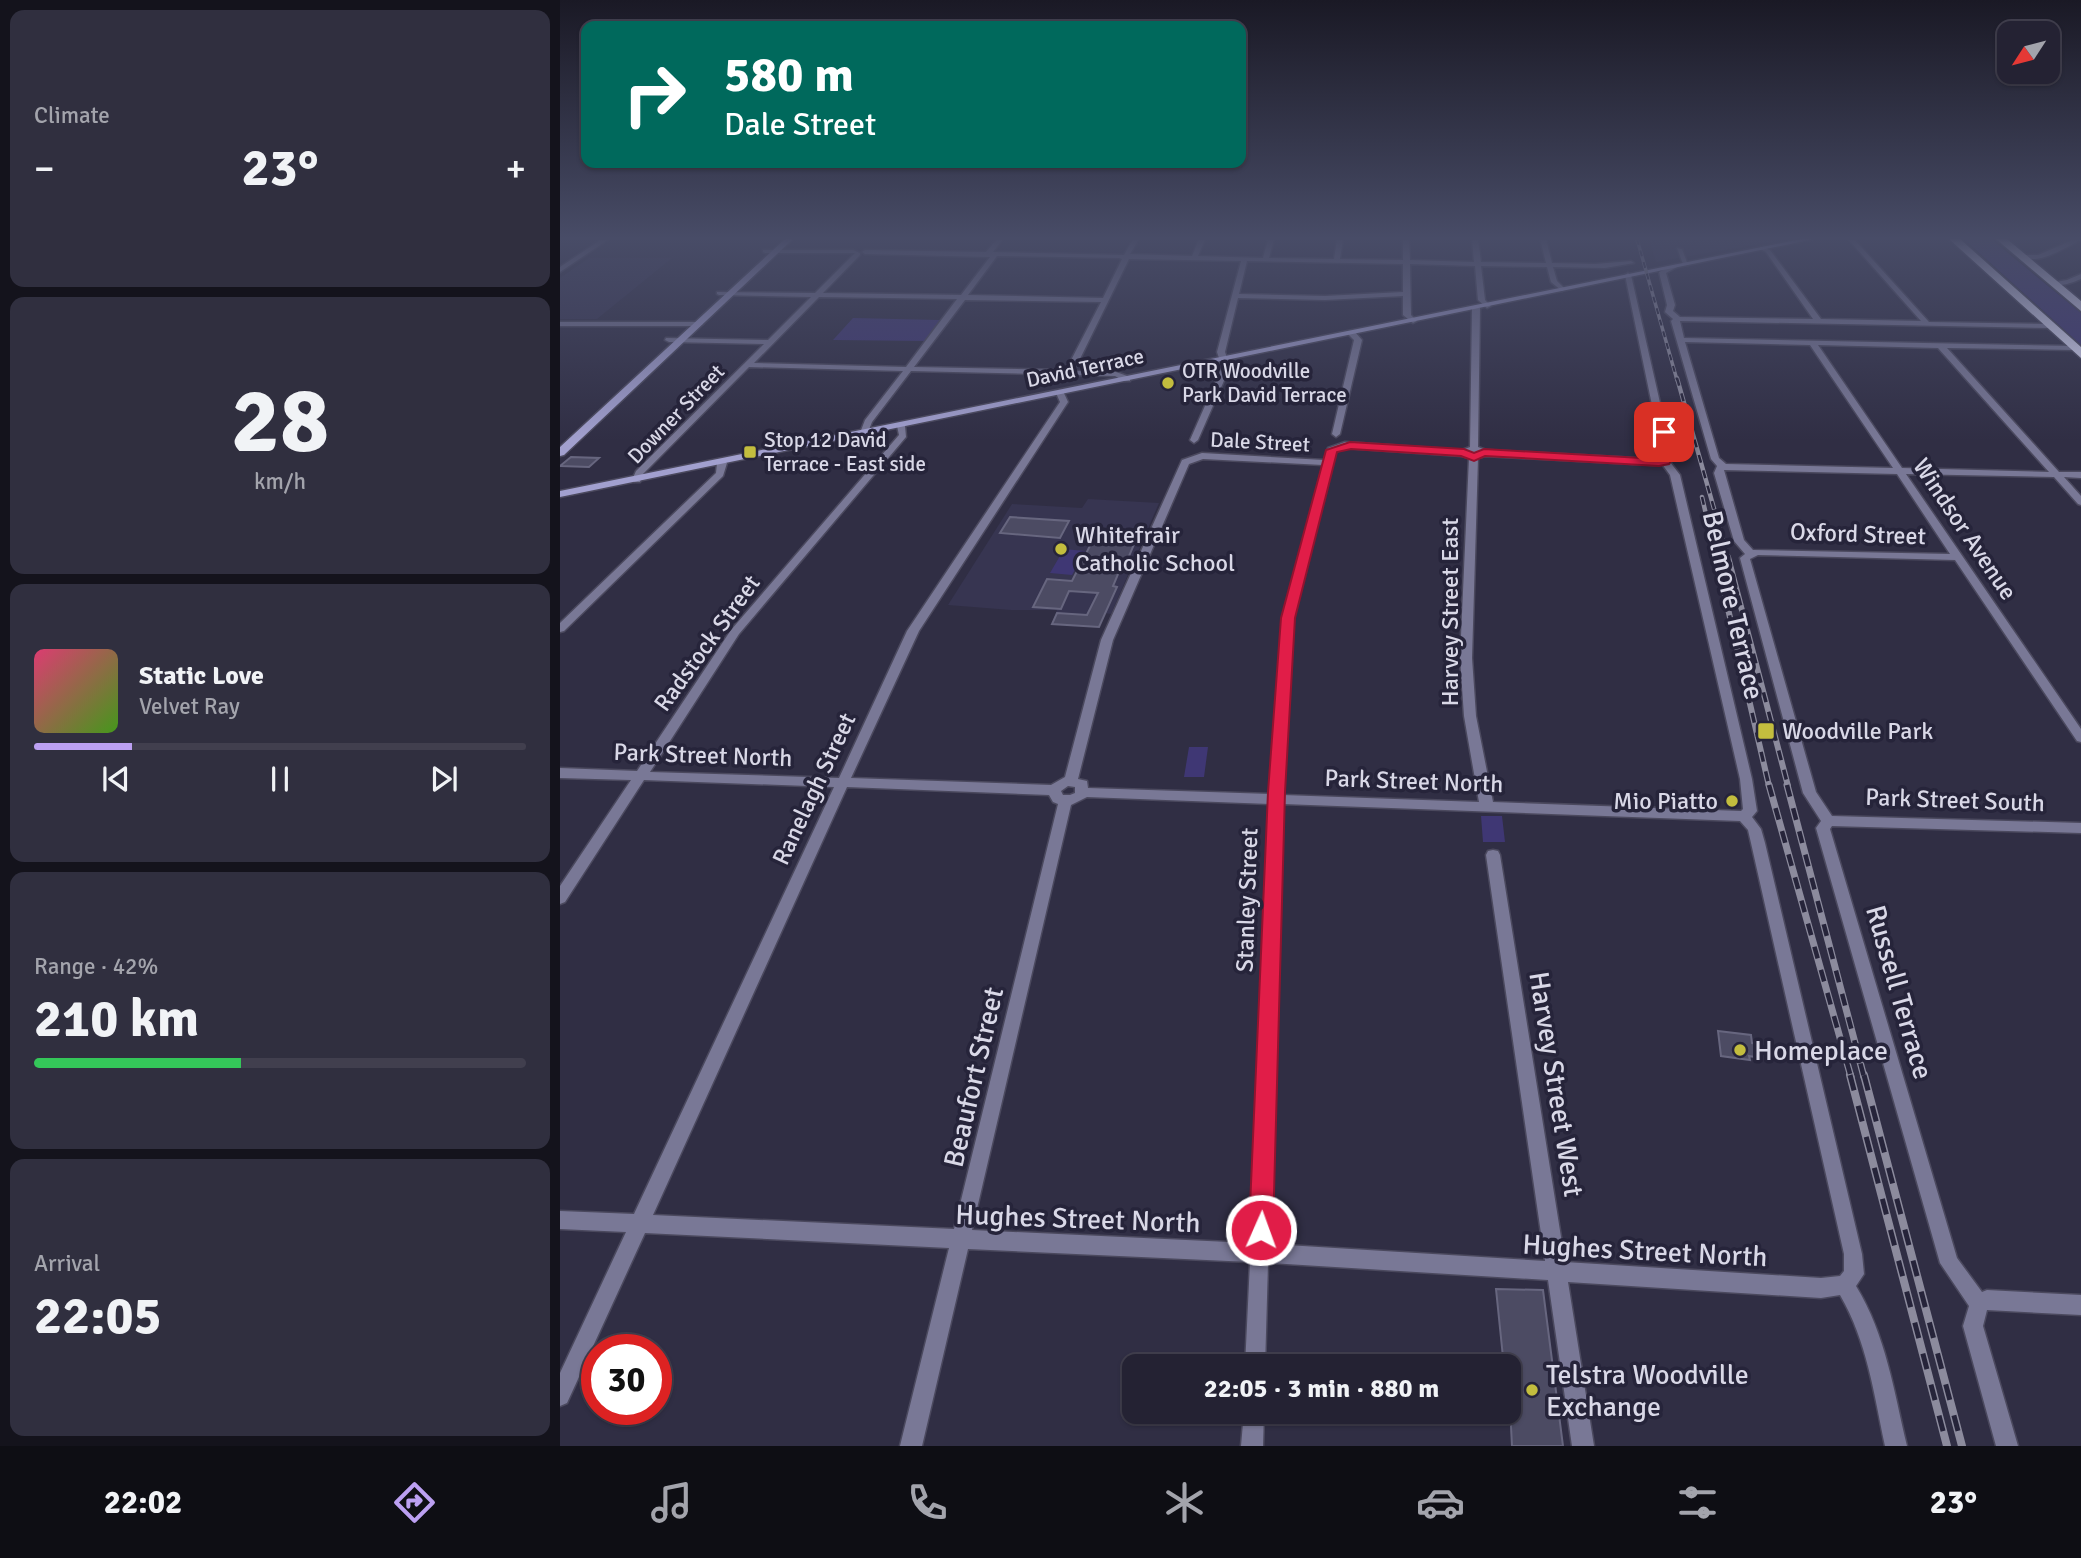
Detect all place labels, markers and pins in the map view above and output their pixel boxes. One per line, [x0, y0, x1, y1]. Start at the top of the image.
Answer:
place label: OTR Woodville Park David Terrace [1182, 358, 1347, 408]
marker: OTR Woodville Park David Terrace [1160, 375, 1176, 391]
pin [1634, 402, 1694, 462]
place label: Stop 12 David Terrace - East side [764, 427, 926, 477]
marker: Stop 12 David Terrace - East side [742, 444, 758, 460]
place label: Whitefrair Catholic School [1075, 520, 1235, 578]
marker: Whitefrair Catholic School [1053, 541, 1069, 557]
place label: Woodville Park [1782, 716, 1933, 746]
marker: Woodville Park [1756, 721, 1776, 741]
place label: Mio Piatto [1613, 786, 1718, 816]
marker: Mio Piatto [1724, 793, 1740, 809]
place label: Homeplace [1754, 1034, 1888, 1068]
marker: Homeplace [1732, 1042, 1748, 1058]
place label: Telstra Woodville Exchange [1546, 1358, 1749, 1424]
marker: Telstra Woodville Exchange [1524, 1382, 1540, 1398]

